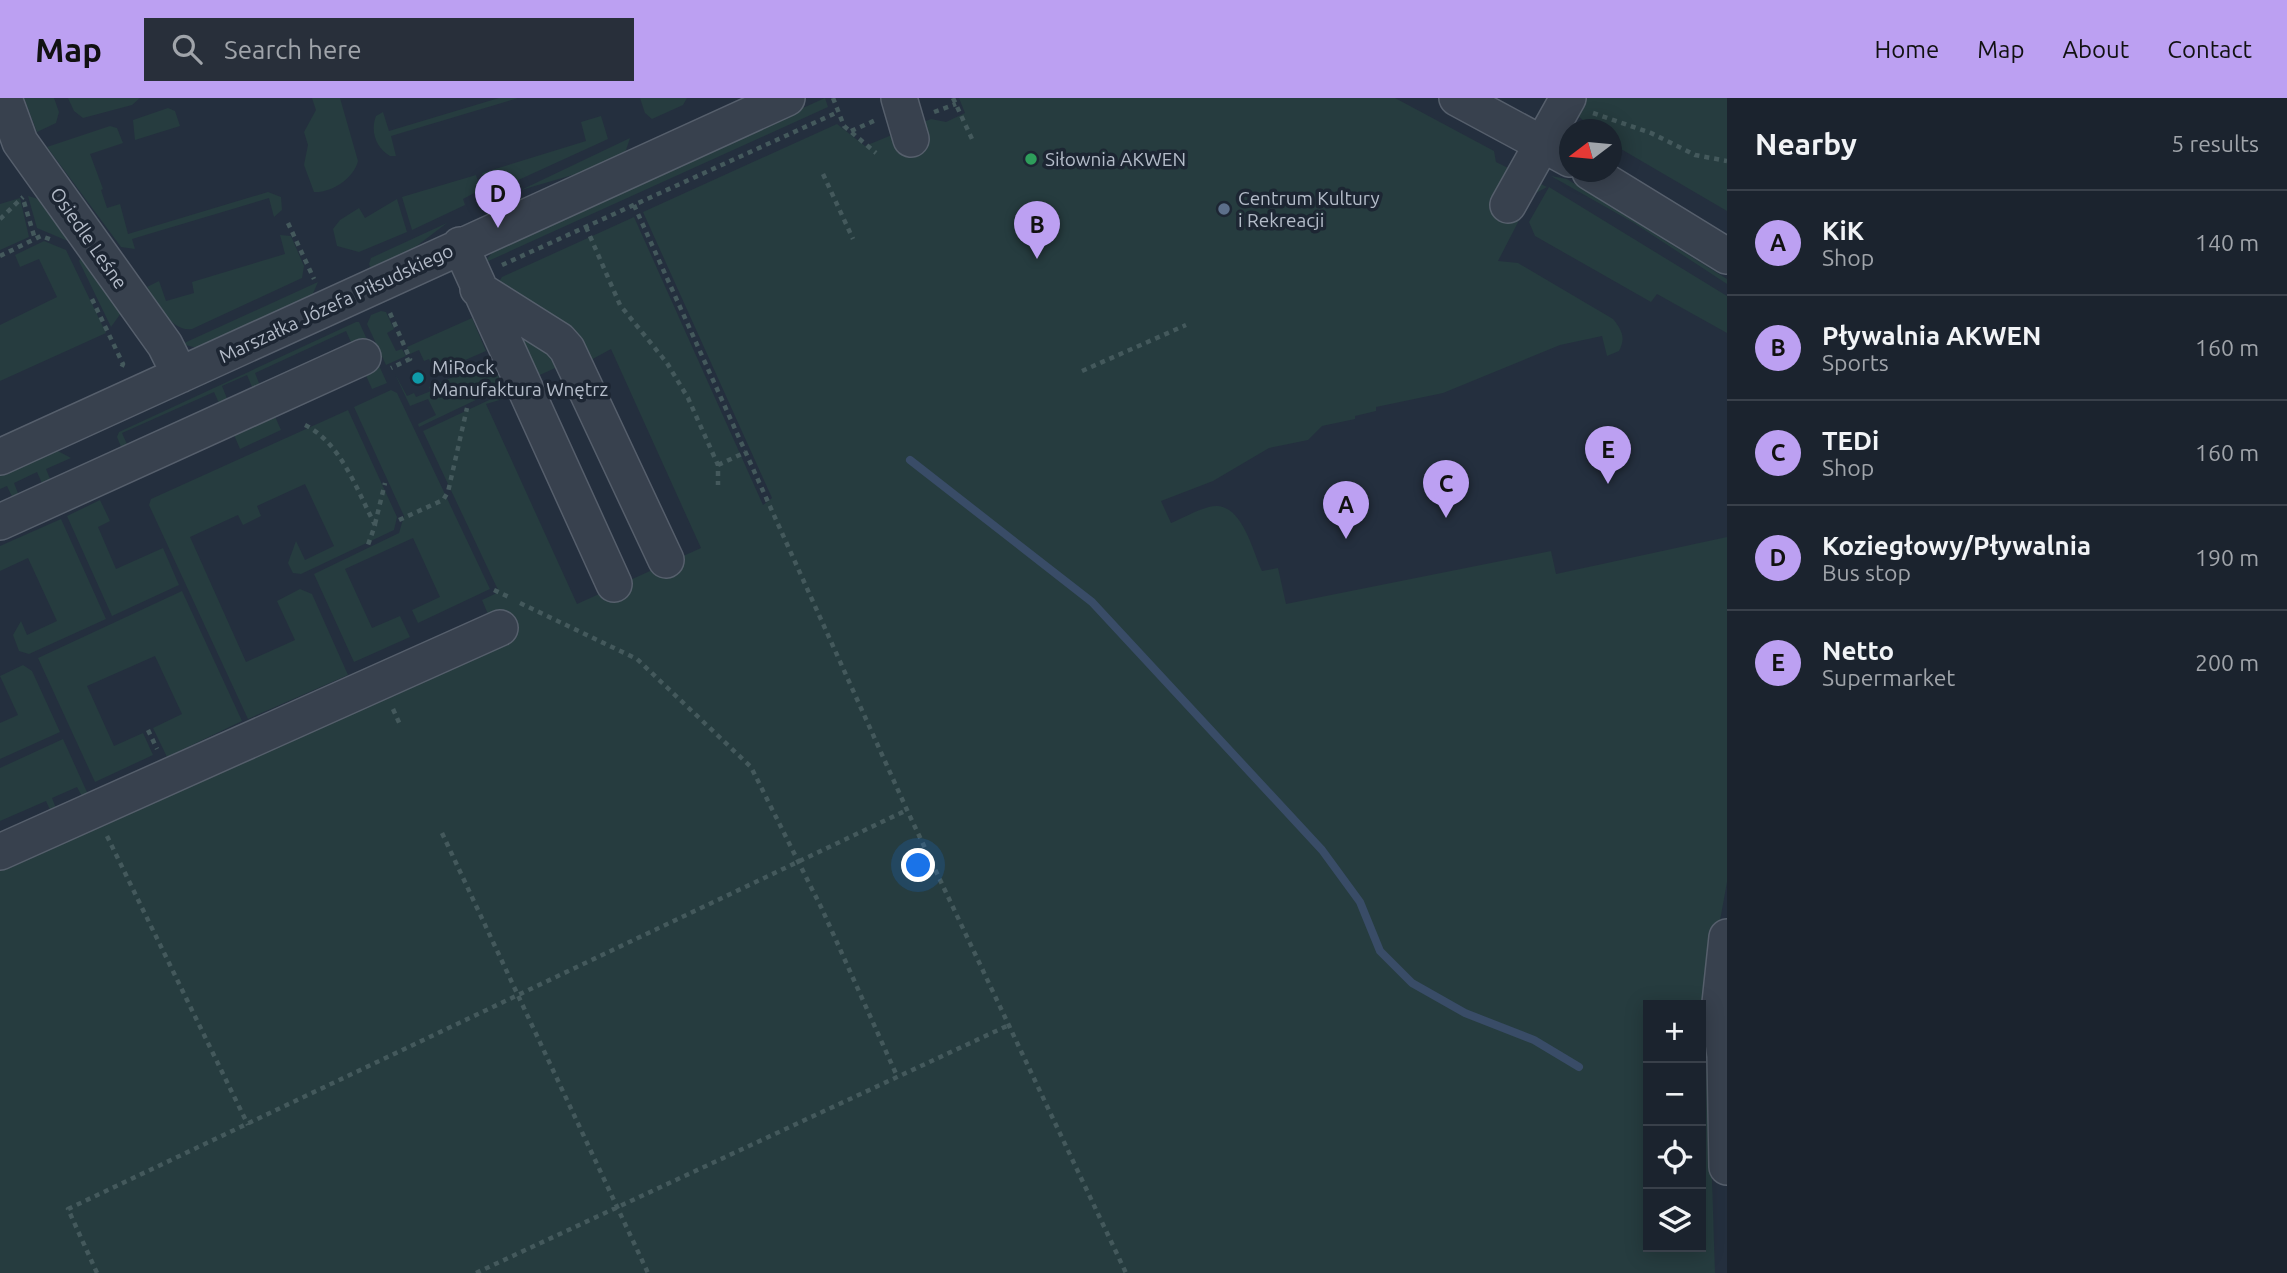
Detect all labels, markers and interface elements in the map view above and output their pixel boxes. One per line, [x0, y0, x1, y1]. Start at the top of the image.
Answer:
search box [144, 18, 634, 81]
icon: search [168, 30, 206, 68]
text: Map [35, 31, 102, 68]
text: Search here [224, 35, 362, 64]
text: Home [1874, 36, 1939, 63]
text: Map [1977, 36, 2024, 63]
text: About [2062, 36, 2129, 63]
text: Contact [2167, 36, 2252, 63]
north arrow [1559, 119, 1622, 182]
text: Nearby [1755, 127, 1857, 161]
text: 5 results [2171, 131, 2259, 156]
place label: Siłownia AKWEN [1045, 148, 1186, 170]
marker: Siłownia AKWEN [1023, 151, 1039, 167]
pin: D [475, 170, 521, 228]
street label: Osiedle Leśne [46, 183, 132, 293]
place label: Centrum Kultury i Rekreacji [1238, 187, 1380, 231]
pin: B [1014, 201, 1060, 259]
marker: Centrum Kultury i Rekreacji [1216, 201, 1232, 217]
text: KiK [1822, 216, 1864, 245]
text: A [1770, 230, 1786, 255]
text: 140 m [2195, 230, 2259, 255]
street label: Marszałka Józefa Piłsudskiego [215, 239, 457, 367]
text: Shop [1822, 245, 1874, 270]
text: Pływalnia AKWEN [1822, 321, 2041, 350]
text: B [1770, 335, 1786, 360]
text: 160 m [2195, 335, 2259, 360]
text: Sports [1822, 350, 1889, 375]
place label: MiRock Manufaktura Wnętrz [432, 356, 609, 400]
marker: MiRock Manufaktura Wnętrz [410, 370, 426, 386]
pin: E [1585, 426, 1631, 484]
text: TEDi [1822, 426, 1879, 455]
text: C [1771, 440, 1785, 465]
text: 160 m [2195, 440, 2259, 465]
text: Shop [1822, 455, 1874, 480]
pin: C [1423, 460, 1469, 518]
pin: A [1323, 481, 1369, 539]
text: Koziegłowy/Pływalnia [1822, 531, 2091, 560]
text: D [1770, 545, 1786, 570]
text: 190 m [2195, 545, 2259, 570]
text: Bus stop [1822, 560, 1911, 585]
text: Netto [1822, 636, 1894, 665]
text: E [1771, 650, 1785, 675]
text: 200 m [2195, 650, 2259, 675]
text: Supermarket [1822, 665, 1955, 690]
your location [901, 848, 935, 882]
map controls [1643, 1000, 1706, 1252]
button: + [1643, 1000, 1706, 1063]
button: − [1643, 1063, 1706, 1126]
button: locate [1643, 1126, 1706, 1189]
button: layers [1643, 1189, 1706, 1252]

